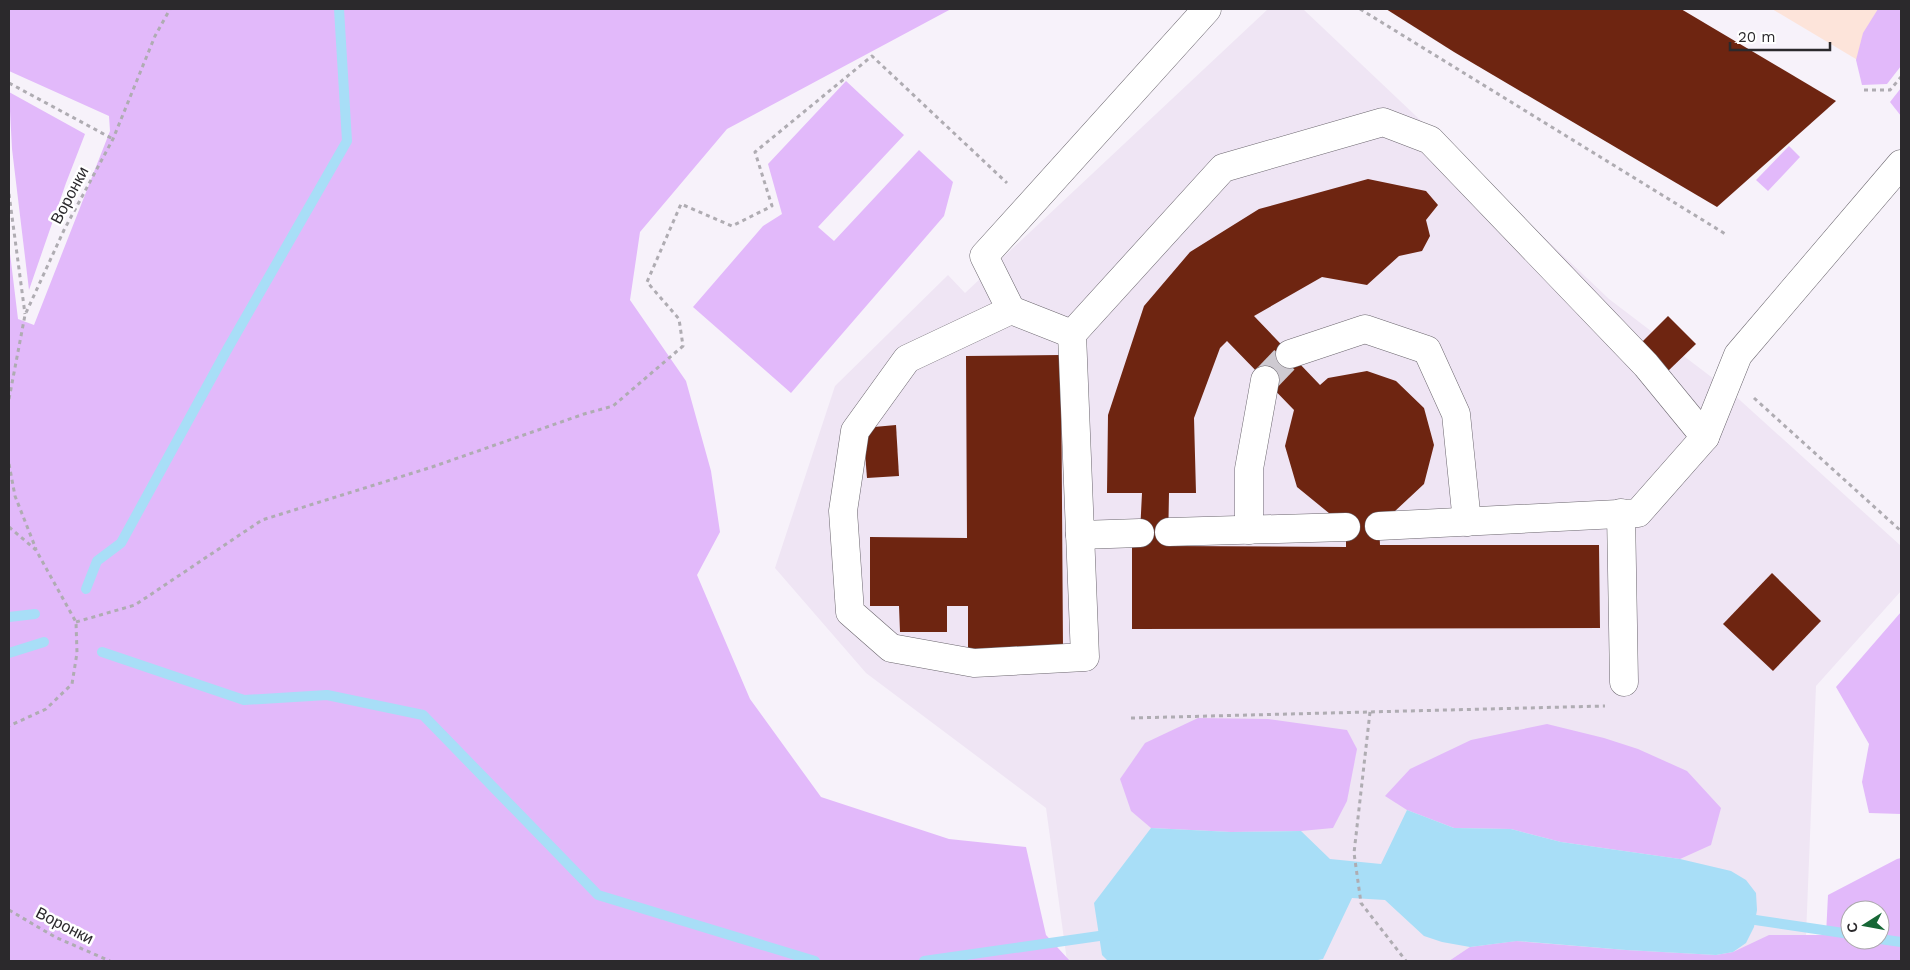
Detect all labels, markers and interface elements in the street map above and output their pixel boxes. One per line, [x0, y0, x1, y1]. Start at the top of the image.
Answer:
scale bar [1730, 20, 1830, 52]
text: 20 m [1738, 28, 1776, 46]
street label: Воронки [46, 163, 92, 227]
north arrow [1840, 900, 1890, 950]
street label: Воронки [33, 903, 97, 948]
text: С [1843, 921, 1861, 934]

